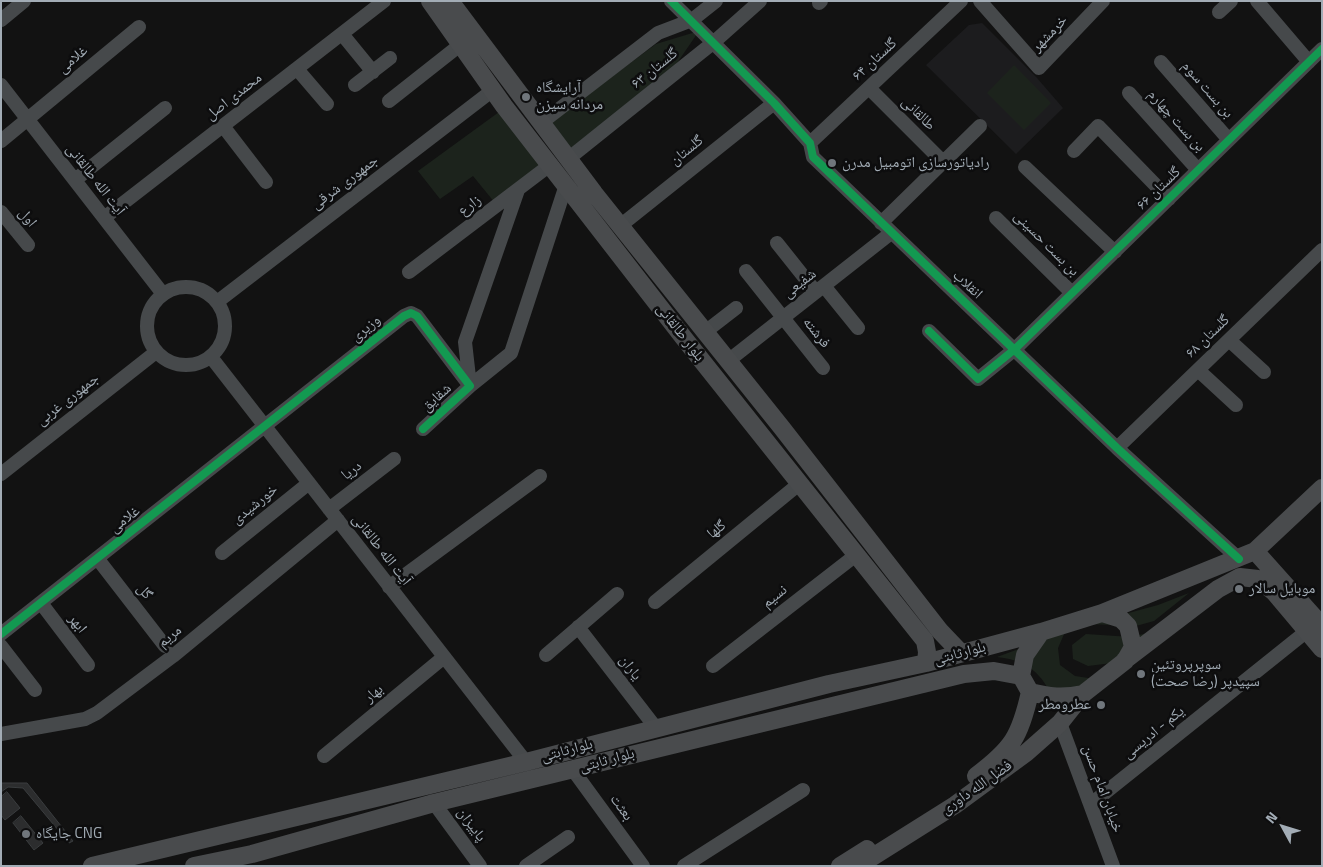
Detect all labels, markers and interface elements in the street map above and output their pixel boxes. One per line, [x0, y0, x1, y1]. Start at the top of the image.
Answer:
street label: خرمشهر [1028, 12, 1072, 56]
street label: گلستان ۶۴ [849, 35, 901, 85]
street label: غلامی [54, 42, 92, 78]
street label: گلستان ۶۳ [628, 45, 682, 93]
street label: بن بست سوم [1177, 58, 1237, 122]
street label: محمدی اصل [202, 69, 266, 125]
place label: آرایشگاه مردانه سیزن [536, 79, 603, 114]
street label: بن بست چهارم [1143, 86, 1209, 156]
marker: آرایشگاه مردانه سیزن [520, 91, 532, 103]
street label: طالقانی [897, 93, 939, 135]
street label: گلستان [667, 132, 707, 170]
street label: آیت الله طالقانی [62, 141, 128, 219]
street label: جمهوری شرقی [308, 152, 382, 214]
place label: رادیاتورسازی اتومبیل مدرن [842, 154, 990, 172]
marker: رادیاتورسازی اتومبیل مدرن [826, 157, 838, 169]
street label: گلستان ۶۶ [1133, 164, 1185, 214]
street label: زارع [455, 192, 485, 220]
street label: اول [14, 205, 40, 231]
street label: بن بست حسینی [1009, 207, 1083, 281]
street label: شفیعی [780, 265, 820, 303]
street label: انقلاب [948, 267, 986, 303]
street label: بلوار طالقانی [652, 301, 708, 365]
street label: وزیری [347, 312, 385, 346]
street label: گلستان ۶۸ [1182, 312, 1234, 362]
street label: فرشته [798, 314, 834, 352]
street label: جمهوری غربی [33, 370, 103, 430]
street label: شقایق [418, 380, 456, 416]
street label: دریا [338, 458, 366, 484]
street label: خورشیدی [228, 481, 282, 529]
street label: غلامی [106, 502, 144, 538]
street label: آیت الله طالقانی [348, 511, 414, 589]
street label: گلها [704, 517, 730, 543]
place label: موبایل سالار [1249, 580, 1315, 598]
street label: گل [132, 581, 156, 603]
street label: نسیم [759, 581, 791, 613]
marker: موبایل سالار [1233, 583, 1245, 595]
street label: ابهر [64, 611, 90, 637]
street label: مریم [154, 622, 186, 652]
street label: بلوارثابتی [932, 638, 988, 670]
street label: یاران [615, 652, 645, 684]
place label: سوپرپروتئین سپیدپر (رضا صحت) [1151, 656, 1260, 691]
marker: سوپرپروتئین سپیدپر (رضا صحت) [1135, 668, 1147, 680]
street label: بهار [361, 681, 387, 707]
place label: عطرومطر [1039, 696, 1091, 714]
marker: عطرومطر [1095, 699, 1107, 711]
street label: یکم - ادریسی [1120, 703, 1188, 763]
street label: بلوارثابتی [539, 735, 595, 767]
street label: خیابان امام حسن [1078, 743, 1126, 835]
street label: بلوار ثابتی [578, 745, 636, 777]
street label: فضل الله داوری [938, 757, 1016, 819]
street label: بعثت [605, 791, 637, 825]
north arrow [1258, 802, 1308, 852]
street label: پاییزان [453, 804, 489, 846]
text: N [1260, 807, 1282, 828]
place label: جایگاه CNG [36, 825, 102, 843]
marker: جایگاه CNG [20, 828, 32, 840]

